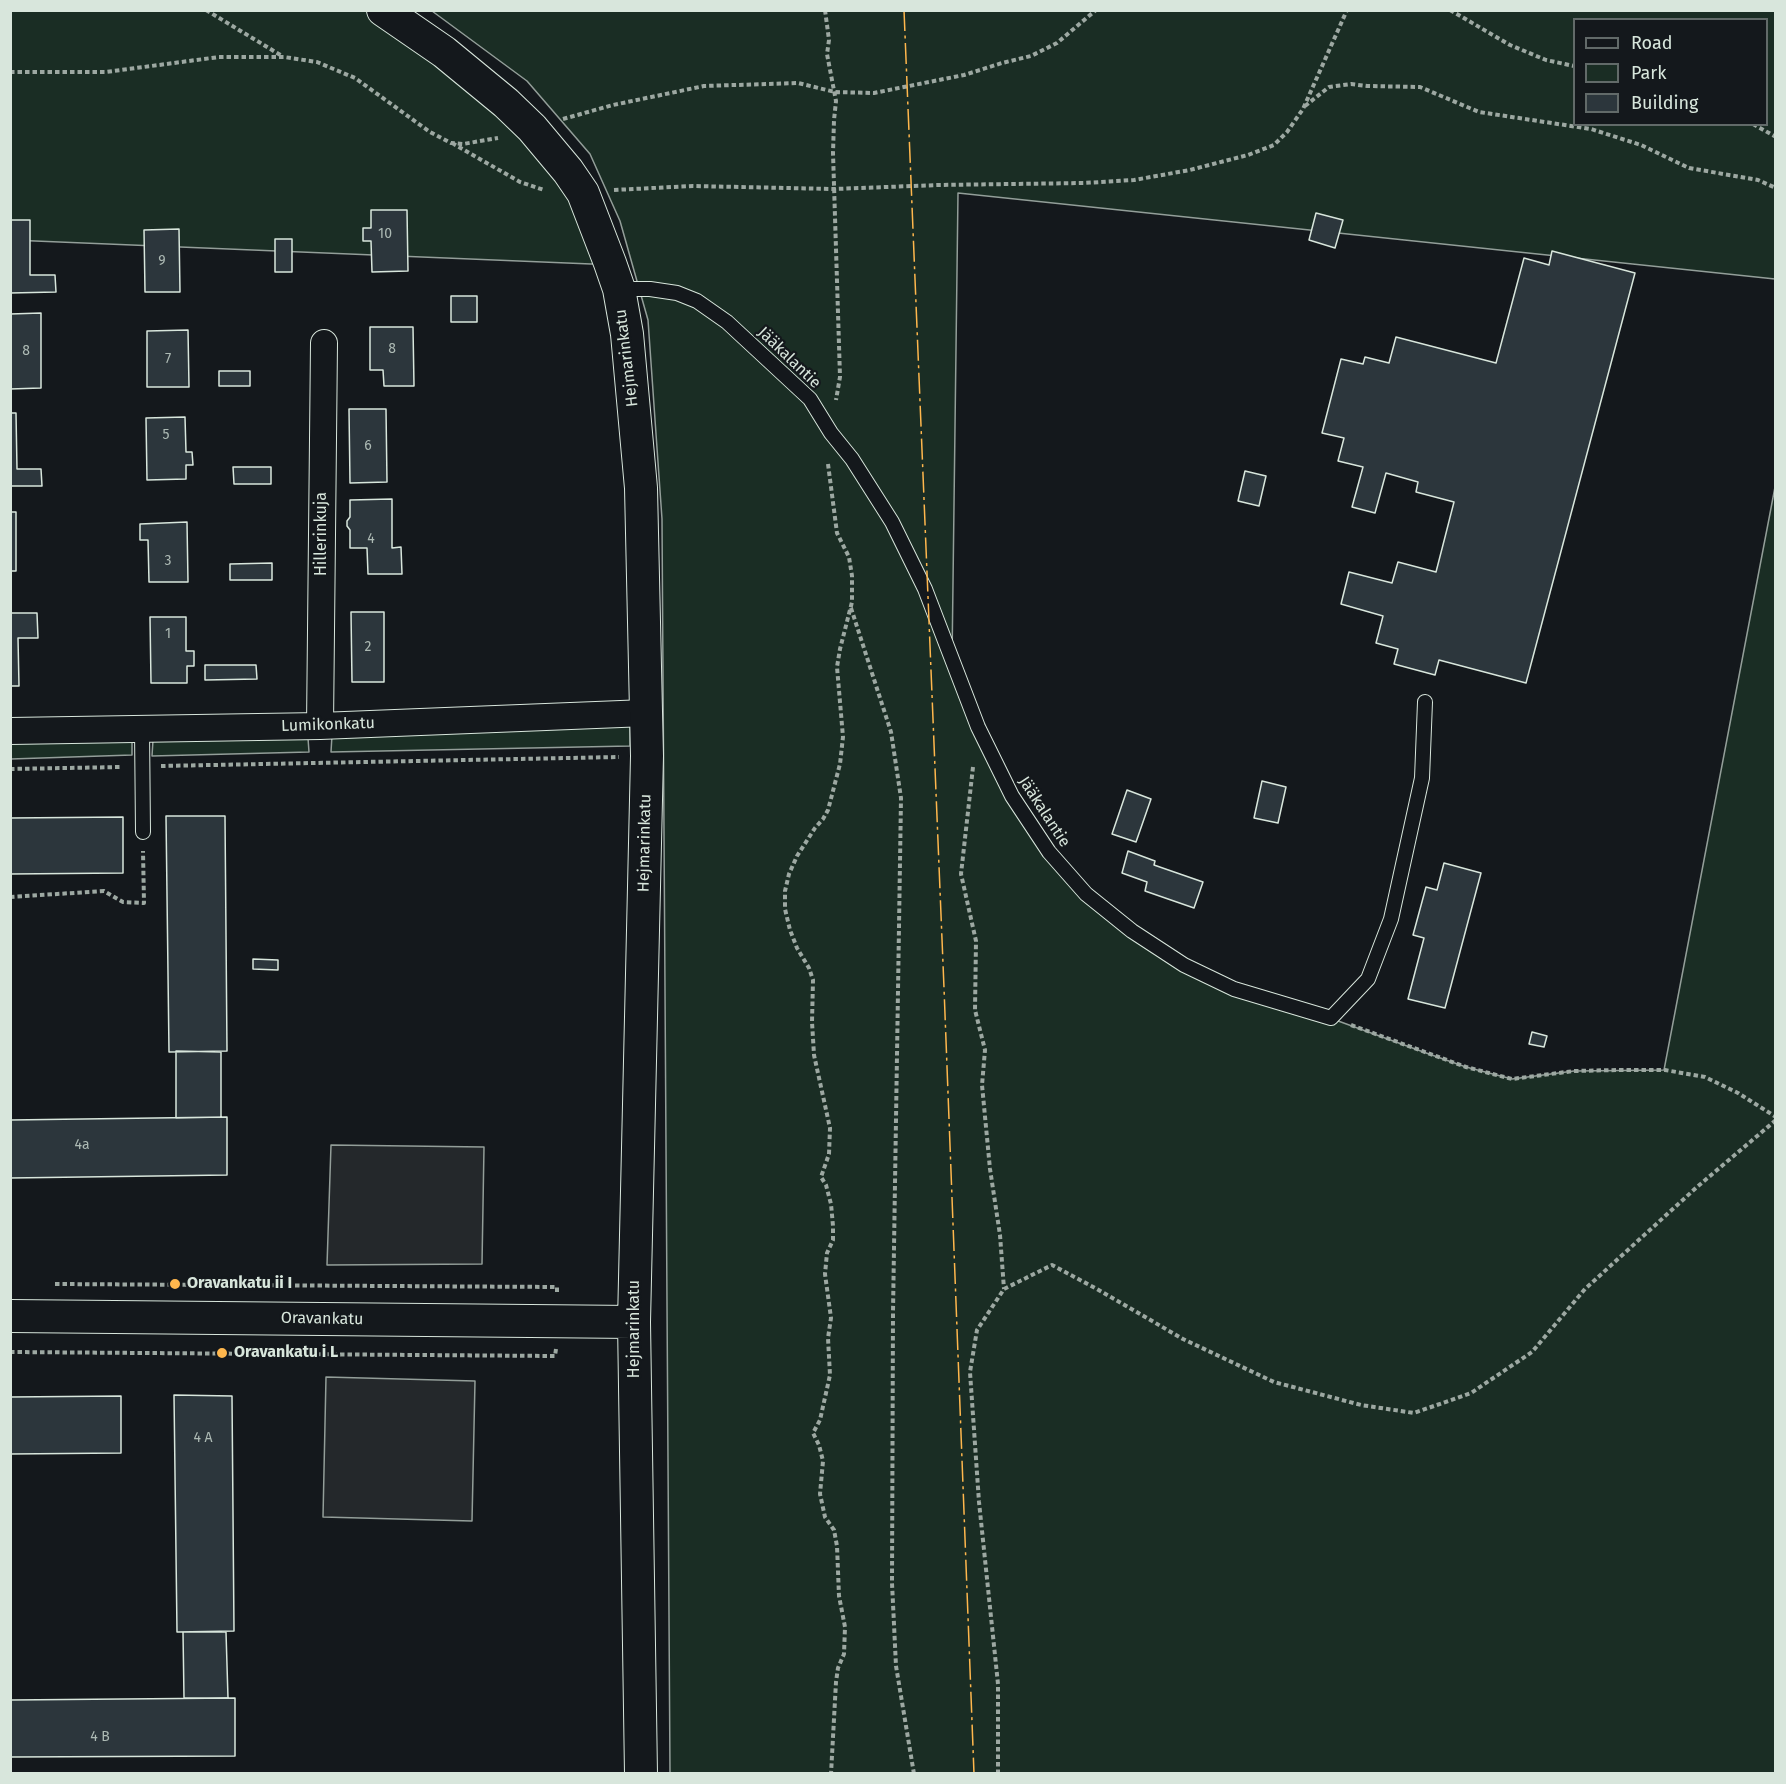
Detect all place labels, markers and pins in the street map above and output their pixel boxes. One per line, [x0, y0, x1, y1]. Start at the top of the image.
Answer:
place label: Oravankatu ii I [187, 1274, 292, 1294]
marker: Oravankatu ii I [168, 1277, 182, 1291]
place label: Oravankatu i L [234, 1343, 338, 1363]
marker: Oravankatu i L [215, 1346, 229, 1360]

